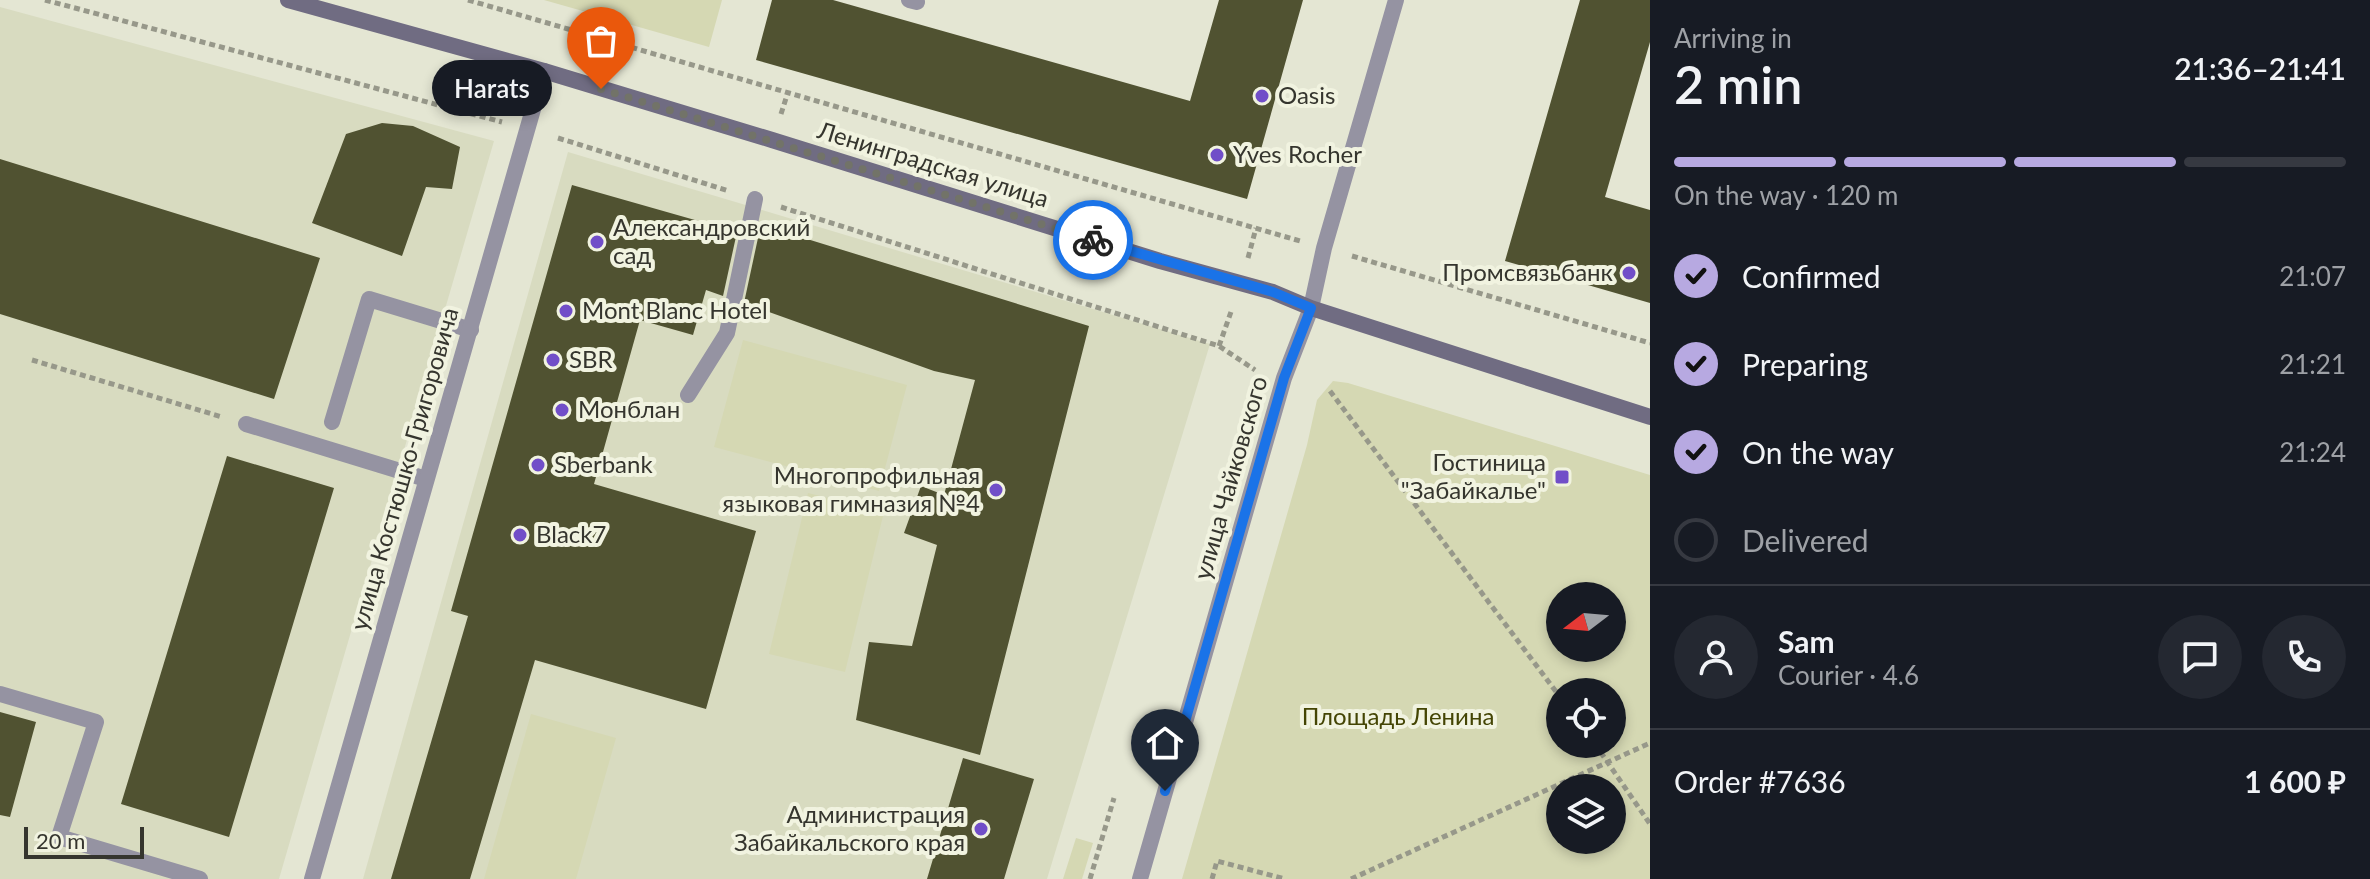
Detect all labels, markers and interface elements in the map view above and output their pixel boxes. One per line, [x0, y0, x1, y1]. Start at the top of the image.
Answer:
pin [567, 7, 635, 89]
icon: bag [579, 19, 623, 63]
text: Arriving in [1674, 22, 1792, 54]
text: 21:36–21:41 [2174, 50, 2346, 86]
text: 2 min [1674, 53, 1802, 115]
callout: Harats [433, 61, 553, 117]
text: Harats [454, 72, 530, 104]
place label: Oasis [1278, 80, 1335, 109]
marker: Oasis [1253, 87, 1271, 105]
street label: Ленинградская улица [814, 114, 1052, 212]
place label: Yves Rocher [1233, 139, 1362, 168]
marker: Yves Rocher [1208, 146, 1226, 164]
text: On the way · 120 m [1674, 179, 1898, 211]
courier [1053, 200, 1133, 280]
place label: Александровский сад [613, 212, 810, 269]
icon: bike [1071, 218, 1115, 262]
marker: Александровский сад [588, 233, 606, 251]
icon: check [1674, 254, 1718, 298]
place label: Промсвязьбанк [1442, 257, 1614, 286]
text: Confirmed [1742, 258, 1881, 294]
text: 21:07 [2279, 260, 2346, 292]
marker: Промсвязьбанк [1620, 264, 1638, 282]
place label: Mont Blanc Hotel [582, 295, 768, 324]
marker: Mont Blanc Hotel [557, 302, 575, 320]
street label: улица Костюшко-Григоровича [344, 304, 464, 633]
icon: check [1674, 342, 1718, 386]
place label: SBR [569, 344, 613, 373]
text: Preparing [1742, 346, 1868, 382]
text: 21:21 [2279, 348, 2346, 380]
marker: SBR [544, 351, 562, 369]
street label: улица Чайковского [1187, 372, 1272, 583]
place label: Монблан [578, 394, 680, 423]
marker: Монблан [553, 401, 571, 419]
icon: check [1674, 430, 1718, 474]
text: On the way [1742, 434, 1894, 470]
text: 21:24 [2279, 436, 2346, 468]
place label: Гостиница "Забайкалье" [1401, 447, 1546, 504]
place label: Sberbank [554, 449, 653, 478]
marker: Sberbank [529, 456, 547, 474]
place label: Многопрофильная языковая гимназия №4 [722, 460, 980, 517]
marker: Гостиница "Забайкалье" [1553, 468, 1571, 486]
marker: Многопрофильная языковая гимназия №4 [987, 481, 1005, 499]
place label: Black7 [536, 519, 606, 548]
text: Delivered [1742, 522, 1869, 558]
marker: Black7 [511, 526, 529, 544]
north arrow [1546, 582, 1626, 662]
map controls [1546, 582, 1626, 854]
button: person [1674, 615, 1758, 699]
button: chat [2158, 615, 2242, 699]
button: phone [2262, 615, 2346, 699]
text: Sam [1778, 623, 1835, 659]
text: Courier · 4.6 [1778, 659, 1919, 691]
button: locate [1546, 678, 1626, 758]
park label: Площадь Ленина [1302, 701, 1494, 730]
pin [1131, 709, 1199, 791]
icon: home [1143, 721, 1187, 765]
text: Order #7636 [1674, 763, 1846, 799]
text: 1 600 ₽ [2244, 763, 2346, 799]
button: layers [1546, 774, 1626, 854]
place label: Администрация Забайкальского края [734, 799, 965, 856]
marker: Администрация Забайкальского края [972, 820, 990, 838]
scale bar [24, 823, 144, 859]
text: 20 m [36, 827, 85, 854]

